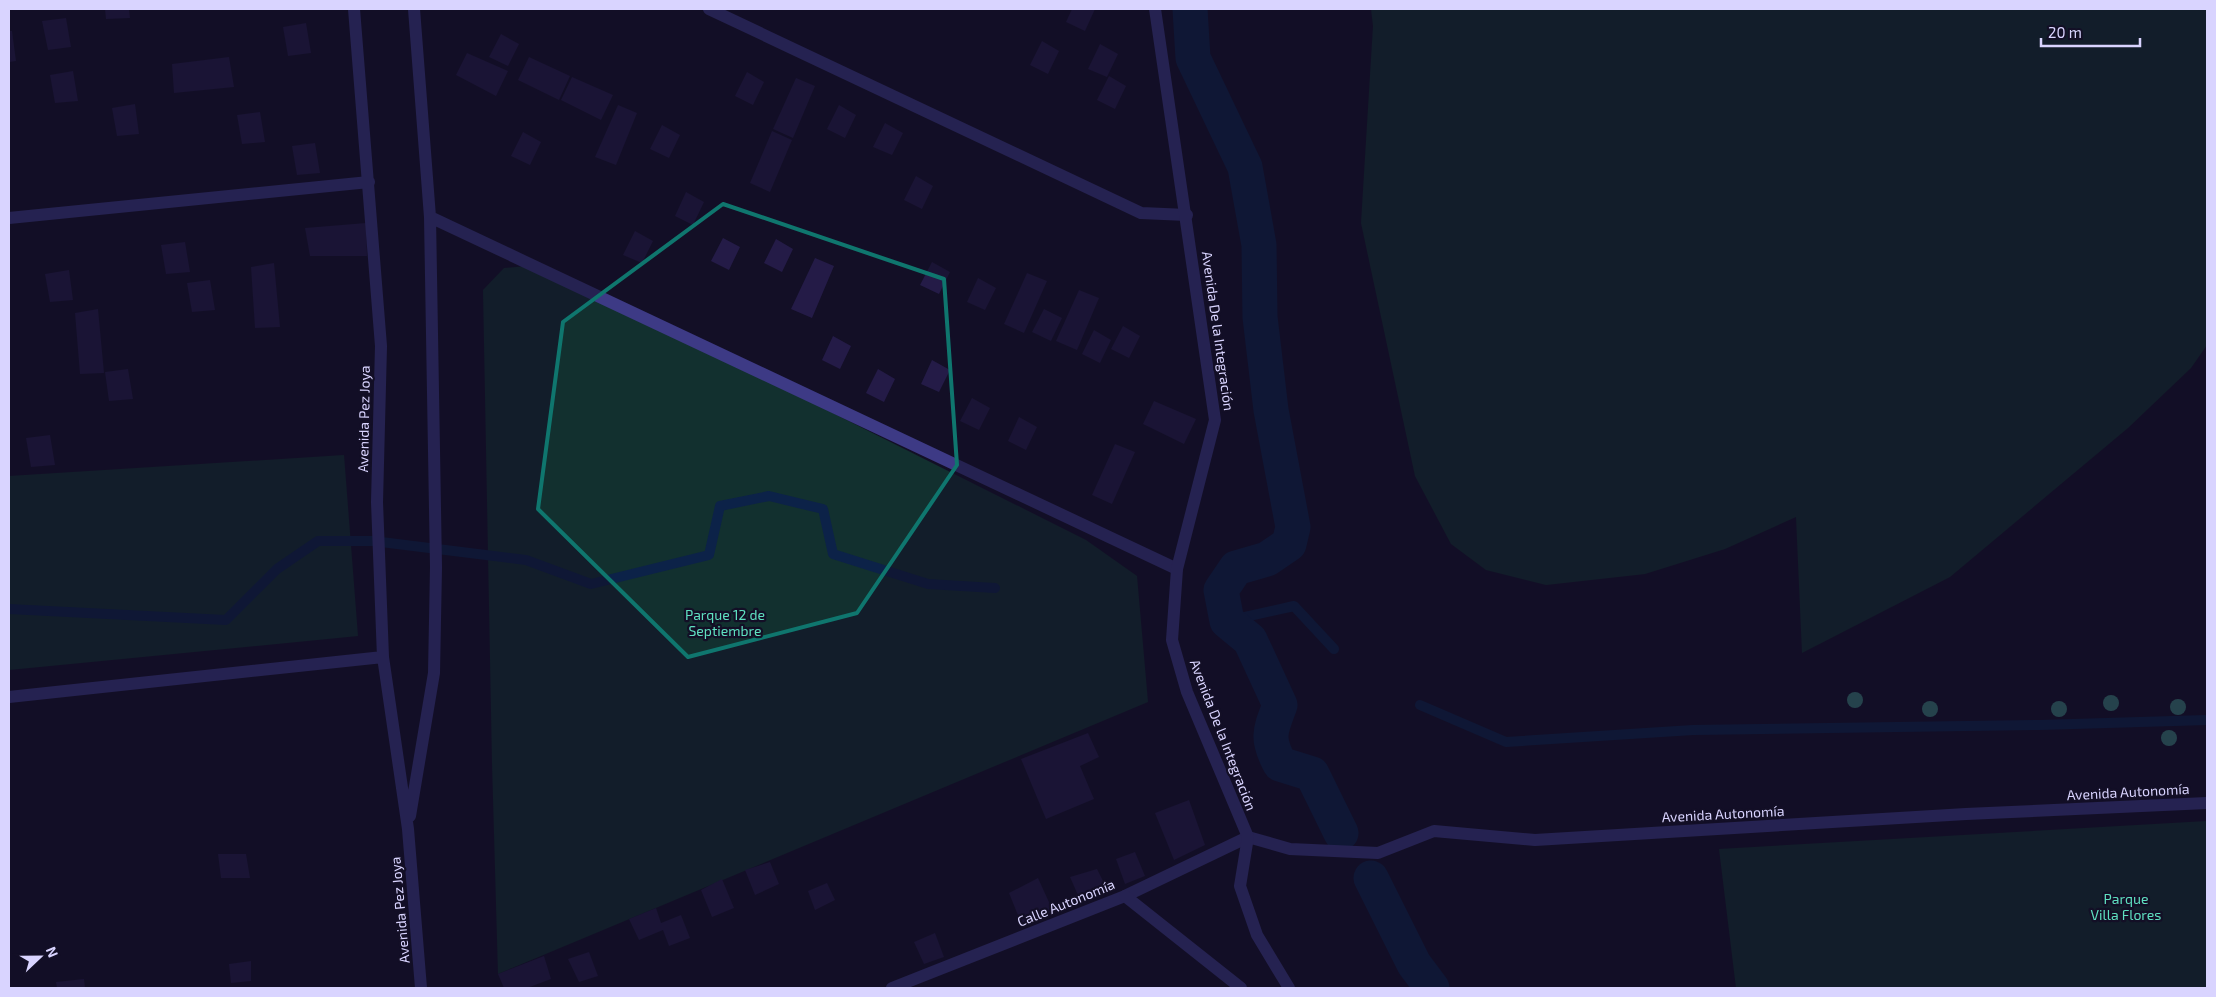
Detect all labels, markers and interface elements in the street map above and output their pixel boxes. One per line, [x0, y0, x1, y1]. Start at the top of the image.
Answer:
scale bar [2041, 15, 2140, 47]
text: 20 m [2048, 23, 2082, 41]
street label: Avenida De la Integración [1199, 250, 1238, 412]
street label: Avenida Pez Joya [354, 365, 373, 473]
park label: Parque 12 de Septiembre [685, 606, 765, 639]
street label: Avenida De la Integración [1187, 657, 1260, 813]
street label: Avenida Autonomía [2066, 780, 2190, 803]
street label: Avenida Autonomía [1661, 802, 1785, 825]
street label: Avenida Pez Joya [386, 856, 413, 964]
street label: Calle Autonomía [1015, 875, 1117, 930]
park label: Parque Villa Flores [2091, 890, 2161, 923]
north arrow [15, 932, 65, 982]
text: N [43, 944, 62, 960]

